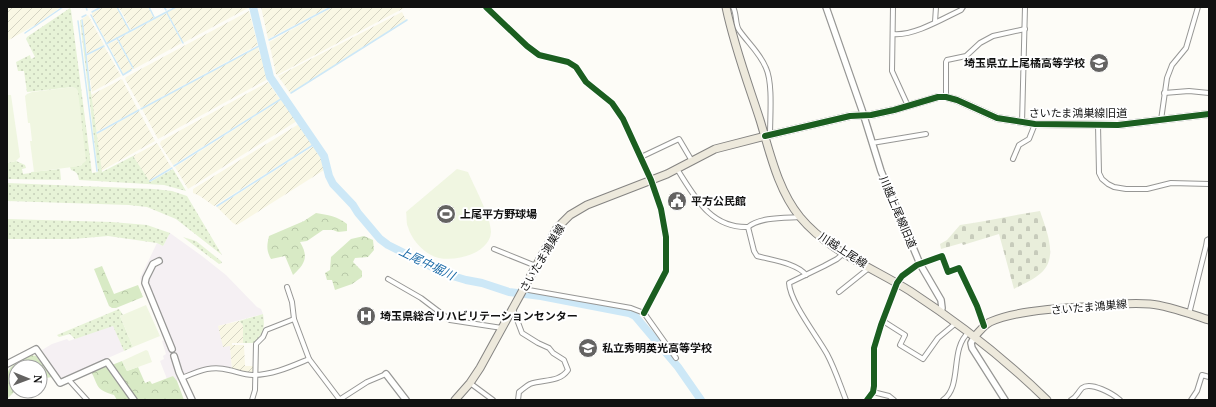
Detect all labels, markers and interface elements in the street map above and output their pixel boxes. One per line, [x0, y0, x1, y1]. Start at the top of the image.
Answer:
school or university icon: 埼玉県立上尾橘高等学校 [1088, 52, 1110, 74]
place label: 埼玉県立上尾橘高等学校 [964, 56, 1085, 70]
street label: さいたま鴻巣線旧道 [1029, 106, 1127, 120]
street label: 川越上尾線旧道 [877, 174, 919, 250]
public building icon: 平方公民館 [666, 190, 688, 212]
place label: 平方公民館 [691, 194, 746, 208]
sports icon: 上尾平方野球場 [435, 203, 457, 225]
place label: 上尾平方野球場 [460, 207, 537, 221]
street label: さいたま鴻巣線 [516, 222, 568, 294]
street label: 川越上尾線 [816, 229, 870, 271]
water label: 上尾中堀川 [397, 243, 459, 284]
street label: さいたま鴻巣線 [1050, 297, 1128, 317]
hospital icon: 埼玉県総合リハビリテーションセンター [355, 305, 377, 327]
place label: 埼玉県総合リハビリテーションセンター [380, 309, 578, 323]
school or university icon: 私立秀明英光高等学校 [577, 337, 599, 359]
place label: 私立秀明英光高等学校 [602, 341, 712, 355]
north arrow [8, 359, 48, 399]
text: N [31, 375, 45, 384]

